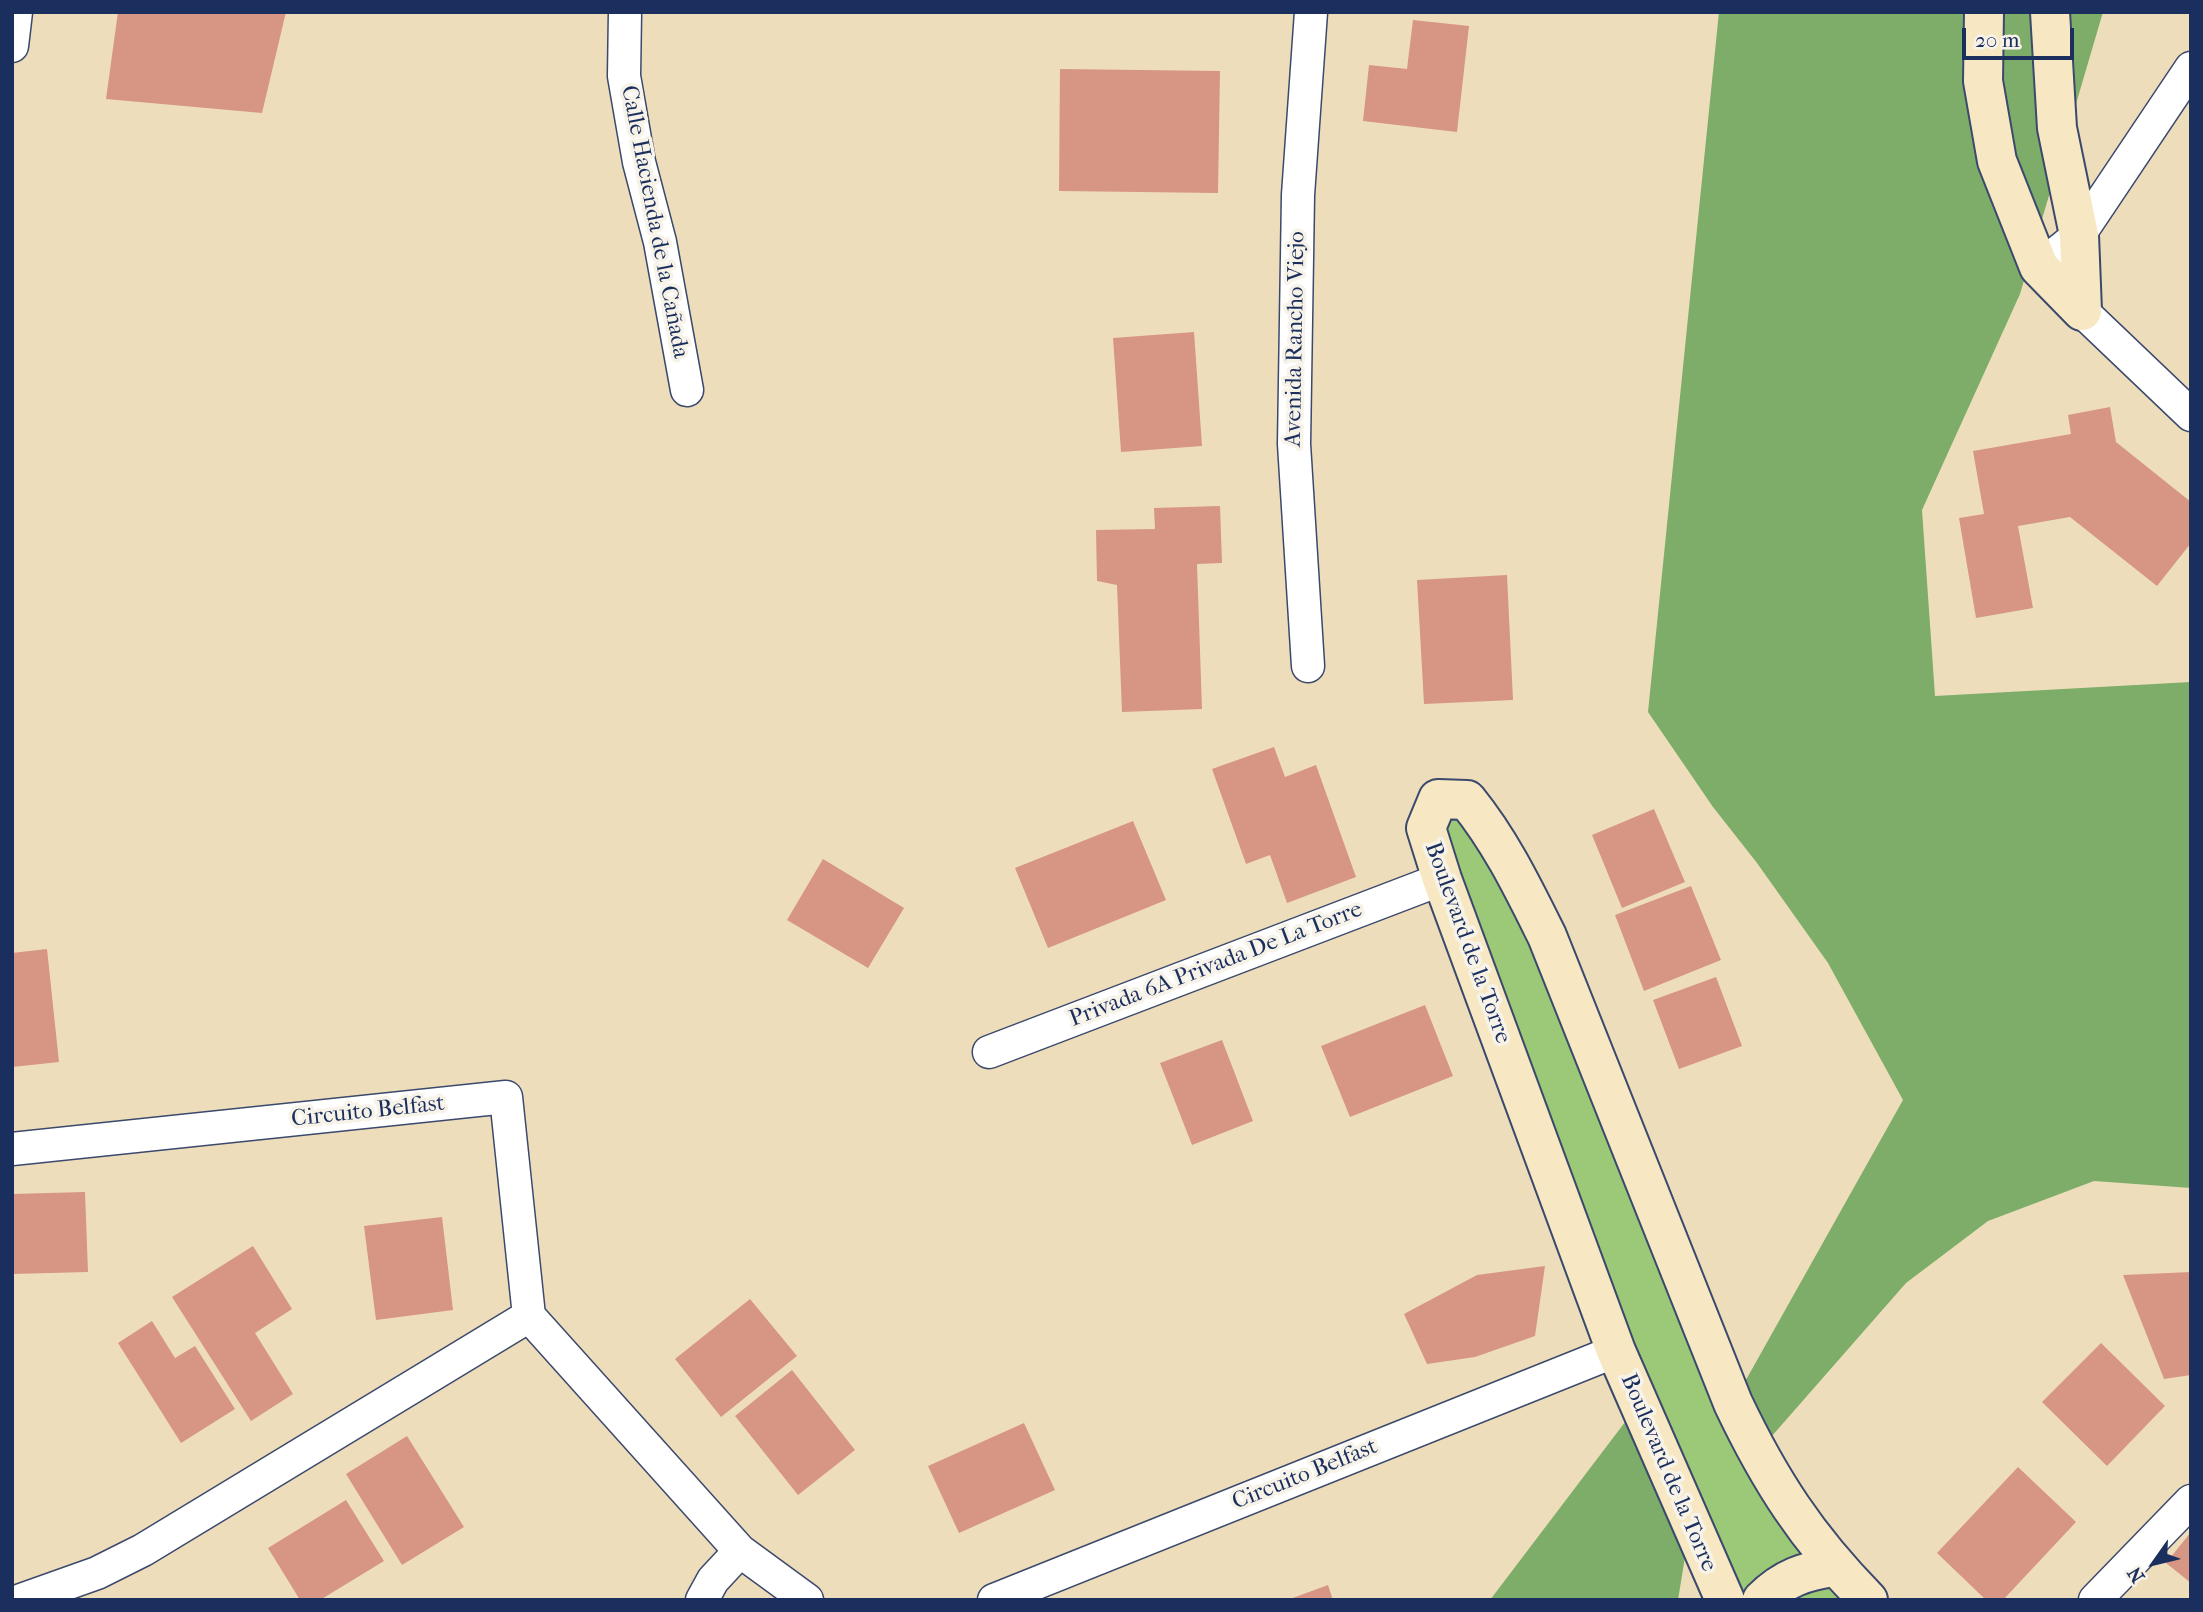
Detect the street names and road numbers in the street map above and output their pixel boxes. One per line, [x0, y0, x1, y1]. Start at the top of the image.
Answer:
street label: Calle Hacienda de la Cañada [614, 83, 694, 361]
street label: Avenida Rancho Viejo [1280, 231, 1312, 447]
street label: Boulevard de la Torre [1418, 839, 1516, 1047]
street label: Privada 6A Privada De La Torre [1066, 896, 1366, 1034]
street label: Circuito Belfast [290, 1090, 446, 1134]
street label: Boulevard de la Torre [1614, 1370, 1722, 1576]
street label: Circuito Belfast [1228, 1433, 1382, 1517]

